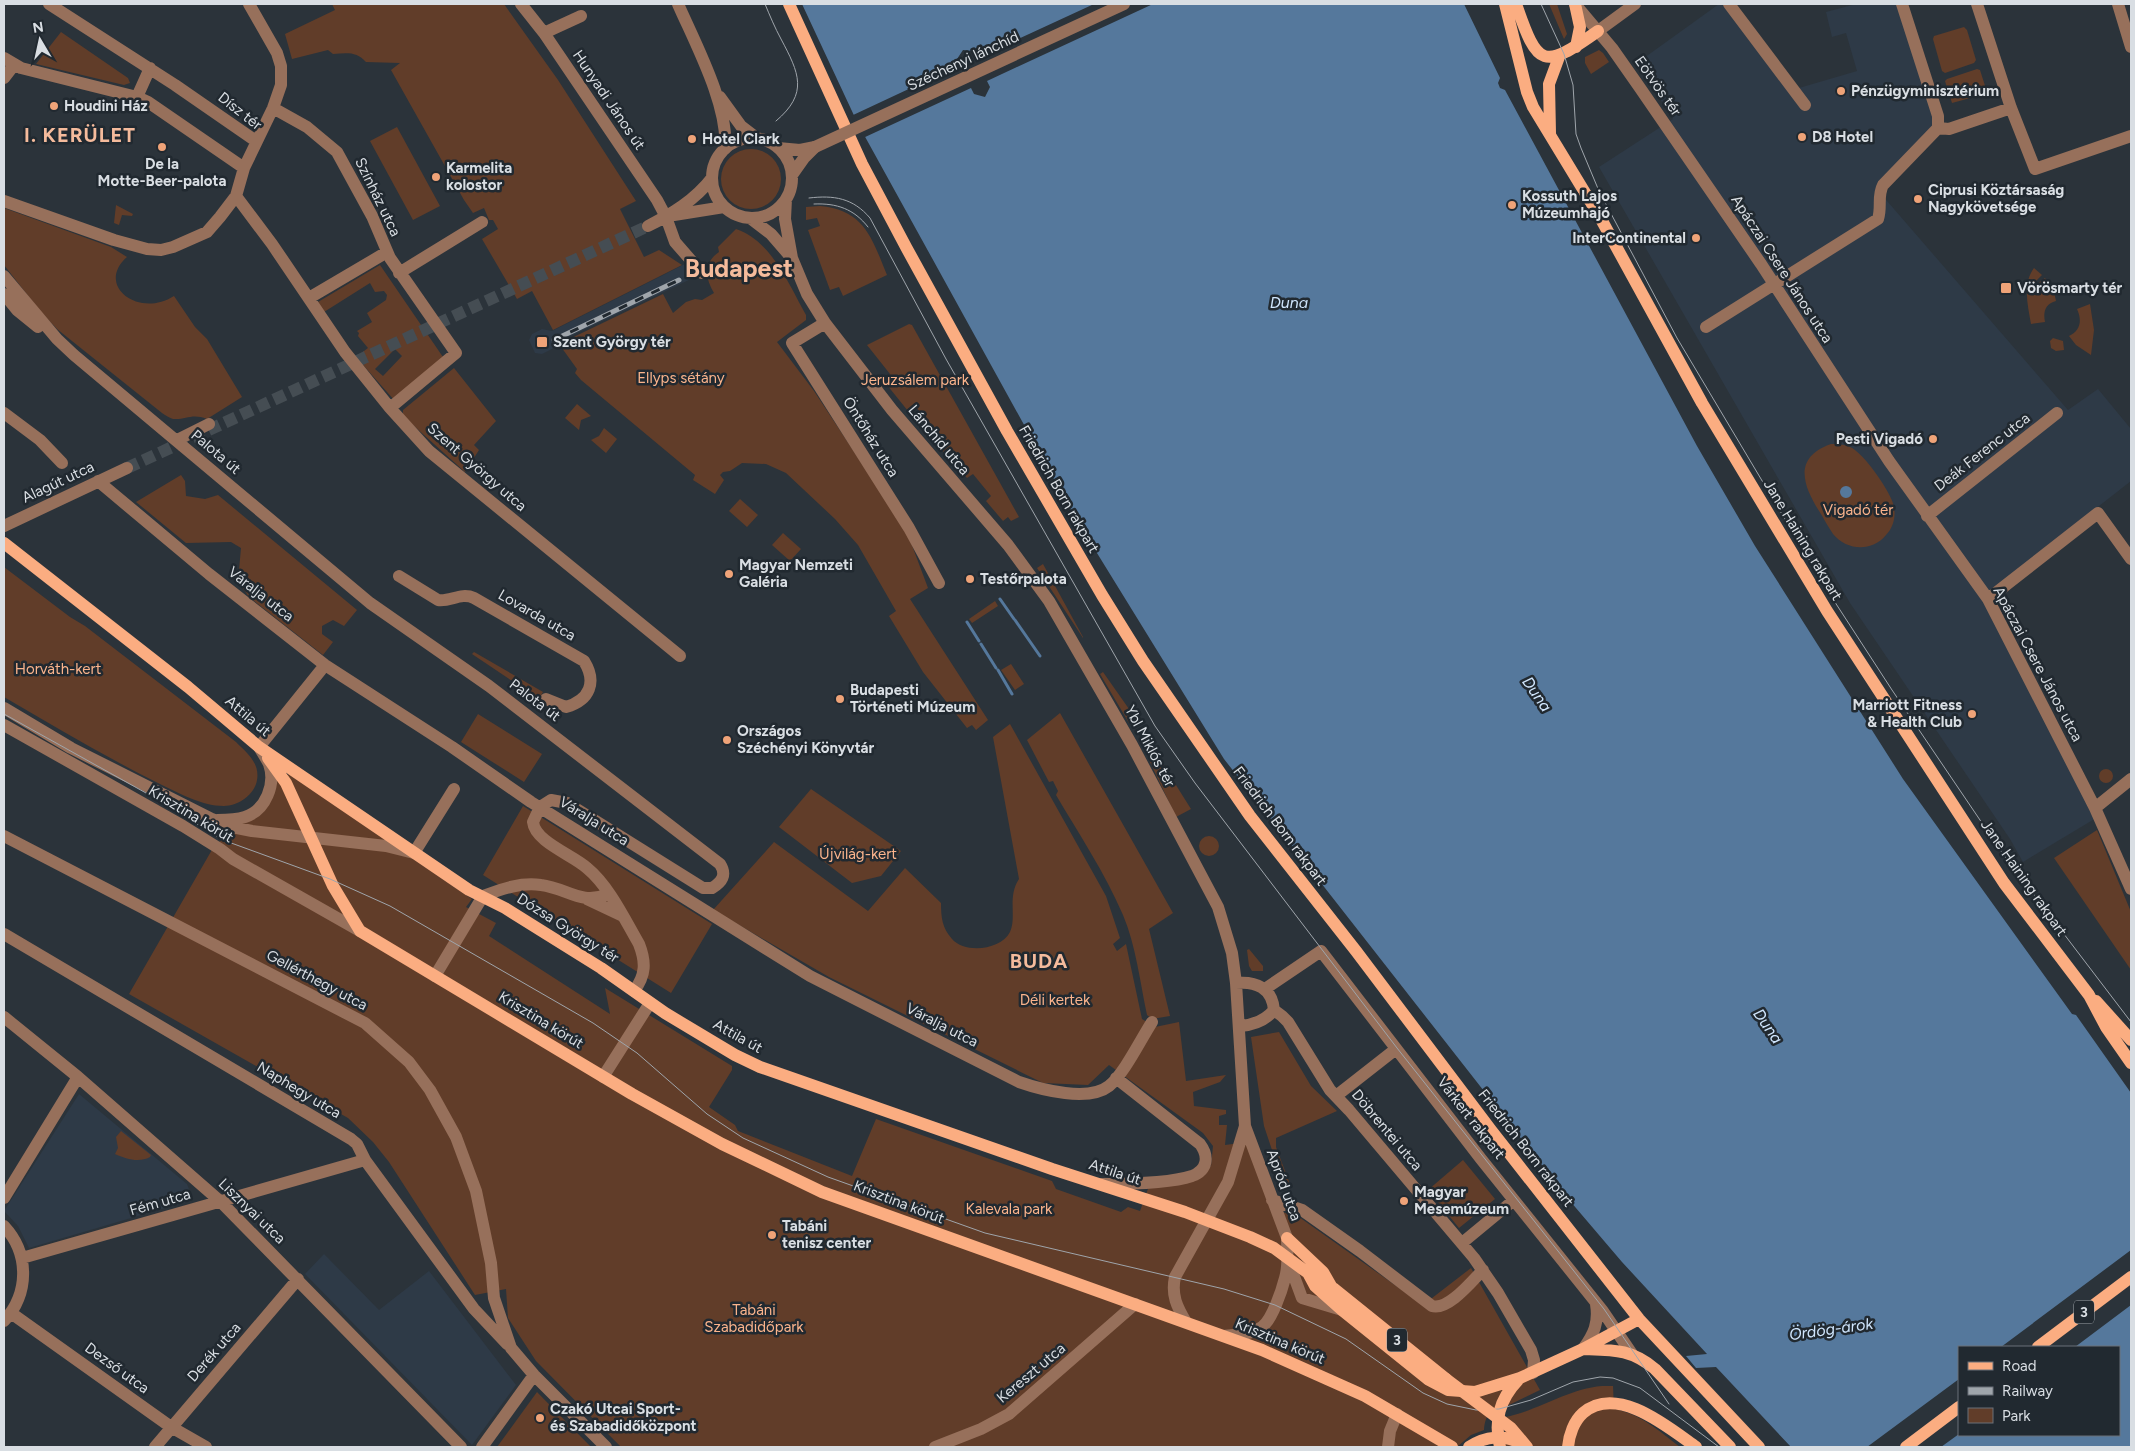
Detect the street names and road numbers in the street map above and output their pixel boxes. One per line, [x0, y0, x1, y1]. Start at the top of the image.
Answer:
street label: Széchenyi lánchíd [904, 27, 1022, 95]
street label: Hunyadi János út [569, 47, 649, 154]
street label: Eötvös tér [1631, 53, 1685, 119]
street label: Dísz tér [214, 88, 266, 134]
street label: Színház utca [351, 155, 405, 239]
street label: Apáczai Csere János utca [1727, 192, 1837, 346]
street label: Öntőház utca [839, 394, 903, 480]
street label: Lánchíd utca [904, 401, 974, 479]
street label: Deák Ferenc utca [1931, 409, 2033, 495]
street label: Szent György utca [424, 419, 530, 515]
street label: Friedrich Born rakpart [1015, 422, 1103, 556]
street label: Palota út [188, 426, 245, 478]
street label: Alagút utca [19, 457, 97, 507]
street label: Jane Haining rakpart [1760, 476, 1846, 604]
street label: Váralja utca [224, 563, 298, 625]
street label: Apáczai Csere János utca [1989, 583, 2087, 745]
street label: Lovarda utca [495, 586, 579, 644]
street label: Palota út [506, 675, 564, 725]
street label: Attila út [222, 692, 275, 740]
street label: Ybl Miklós tér [1121, 702, 1179, 790]
street label: Friedrich Born rakpart [1229, 763, 1331, 889]
street label: Krisztina körút [145, 782, 237, 847]
street label: Váralja utca [556, 793, 632, 849]
street label: Jane Haining rakpart [1977, 816, 2071, 940]
street label: Dózsa György tér [514, 889, 622, 967]
street label: Gellérthegy utca [263, 946, 371, 1014]
street label: Krisztina körút [495, 988, 587, 1053]
street label: Váralja utca [903, 999, 981, 1051]
street label: Attila út [710, 1015, 766, 1057]
street label: Naphegy utca [254, 1058, 344, 1122]
street label: Várkert rakpart [1433, 1073, 1509, 1163]
street label: Döbrentei utca [1348, 1086, 1426, 1174]
street label: Friedrich Born rakpart [1474, 1086, 1578, 1211]
street label: Apród utca [1263, 1147, 1305, 1223]
street label: Attila út [1087, 1155, 1144, 1189]
street label: Lisznyai utca [215, 1175, 289, 1247]
street label: Krisztina körút [851, 1176, 947, 1228]
street label: Fém utca [127, 1185, 193, 1219]
road number: 3 [2074, 1300, 2094, 1324]
street label: Krisztina körút [1232, 1314, 1328, 1368]
street label: Derék utca [183, 1319, 245, 1385]
road number: 3 [1387, 1328, 1407, 1352]
street label: Dezső utca [81, 1339, 153, 1397]
street label: Kereszt utca [993, 1339, 1069, 1407]

